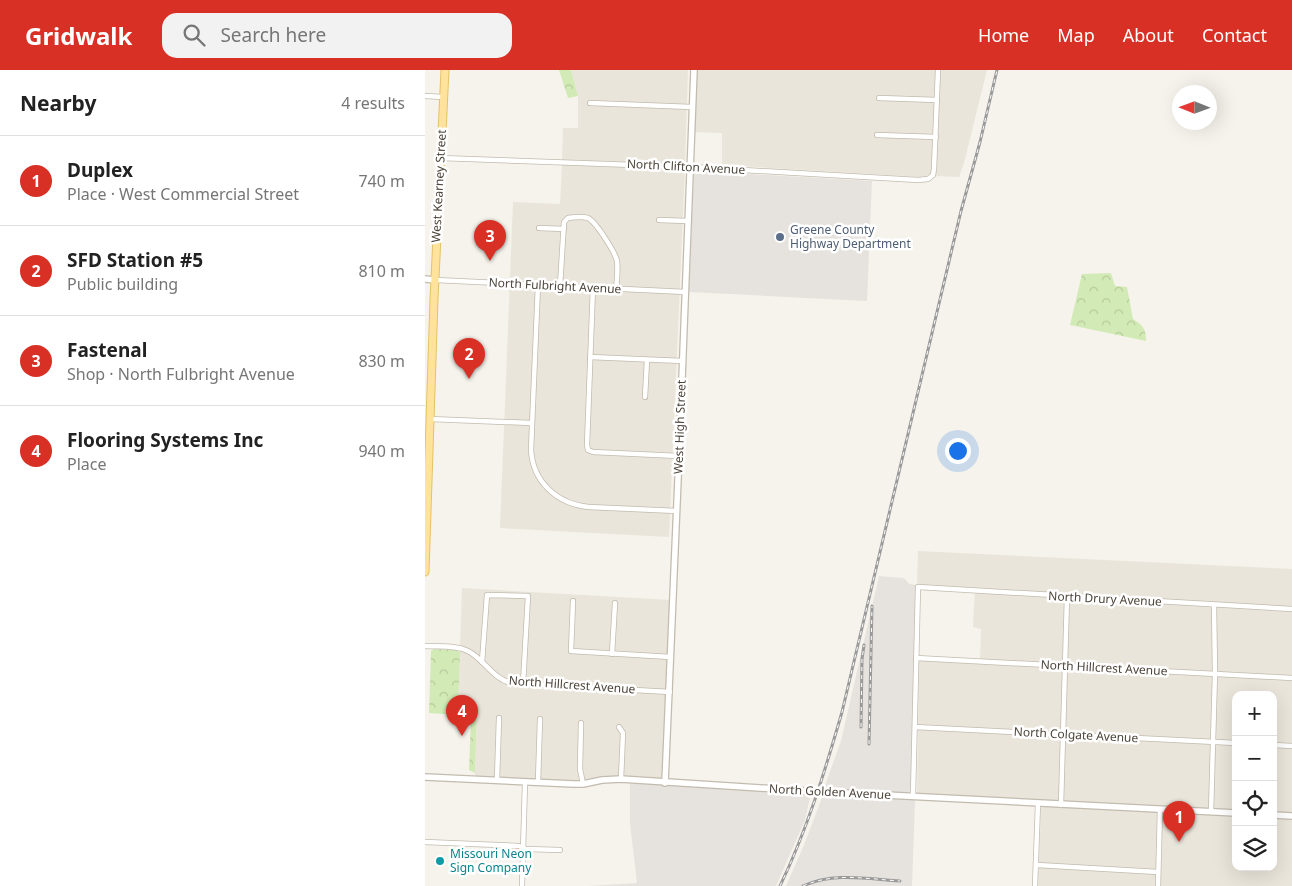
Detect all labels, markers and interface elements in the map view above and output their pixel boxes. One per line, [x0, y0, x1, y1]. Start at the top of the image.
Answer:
search box [162, 13, 512, 58]
text: Gridwalk [25, 19, 132, 52]
icon: search [180, 21, 208, 49]
text: Search here [220, 22, 326, 48]
text: Home [978, 23, 1029, 47]
text: Map [1057, 23, 1095, 47]
text: About [1123, 23, 1174, 47]
text: Contact [1202, 23, 1267, 47]
north arrow [1172, 85, 1217, 130]
text: Nearby [20, 89, 96, 117]
text: 4 results [341, 92, 405, 114]
street label: West Kearney Street [427, 128, 450, 243]
street label: North Clifton Avenue [626, 155, 746, 178]
text: Duplex [67, 157, 133, 183]
text: 1 [31, 170, 41, 192]
text: 740 m [358, 170, 405, 192]
text: Place · West Commercial Street [67, 183, 299, 205]
pin: 3 [474, 220, 506, 261]
place label: Greene County Highway Department [790, 221, 912, 252]
marker: Greene County Highway Department [774, 231, 786, 243]
text: SFD Station #5 [67, 247, 203, 273]
text: 2 [31, 260, 41, 282]
text: 810 m [358, 260, 405, 282]
text: Public building [67, 273, 178, 295]
street label: North Fulbright Avenue [488, 274, 622, 297]
text: Fastenal [67, 337, 147, 363]
pin: 2 [453, 338, 485, 379]
text: 3 [31, 350, 41, 372]
text: 830 m [358, 350, 405, 372]
text: Shop · North Fulbright Avenue [67, 363, 295, 385]
street label: West High Street [669, 379, 690, 474]
text: Flooring Systems Inc [67, 427, 263, 453]
your location [945, 438, 971, 464]
text: 4 [31, 440, 41, 462]
text: 940 m [358, 440, 405, 462]
text: Place [67, 453, 107, 475]
street label: North Drury Avenue [1048, 587, 1162, 610]
street label: North Hillcrest Avenue [1040, 656, 1168, 679]
street label: North Hillcrest Avenue [508, 672, 636, 697]
map controls [1232, 691, 1277, 871]
button: + [1232, 691, 1277, 736]
pin: 4 [446, 695, 478, 736]
street label: North Colgate Avenue [1013, 723, 1139, 746]
button: − [1232, 736, 1277, 781]
street label: North Golden Avenue [769, 780, 892, 803]
button: locate [1232, 781, 1277, 826]
pin: 1 [1163, 801, 1195, 842]
button: layers [1232, 826, 1277, 871]
place label: Missouri Neon Sign Company [450, 845, 532, 876]
marker: Missouri Neon Sign Company [434, 855, 446, 867]

